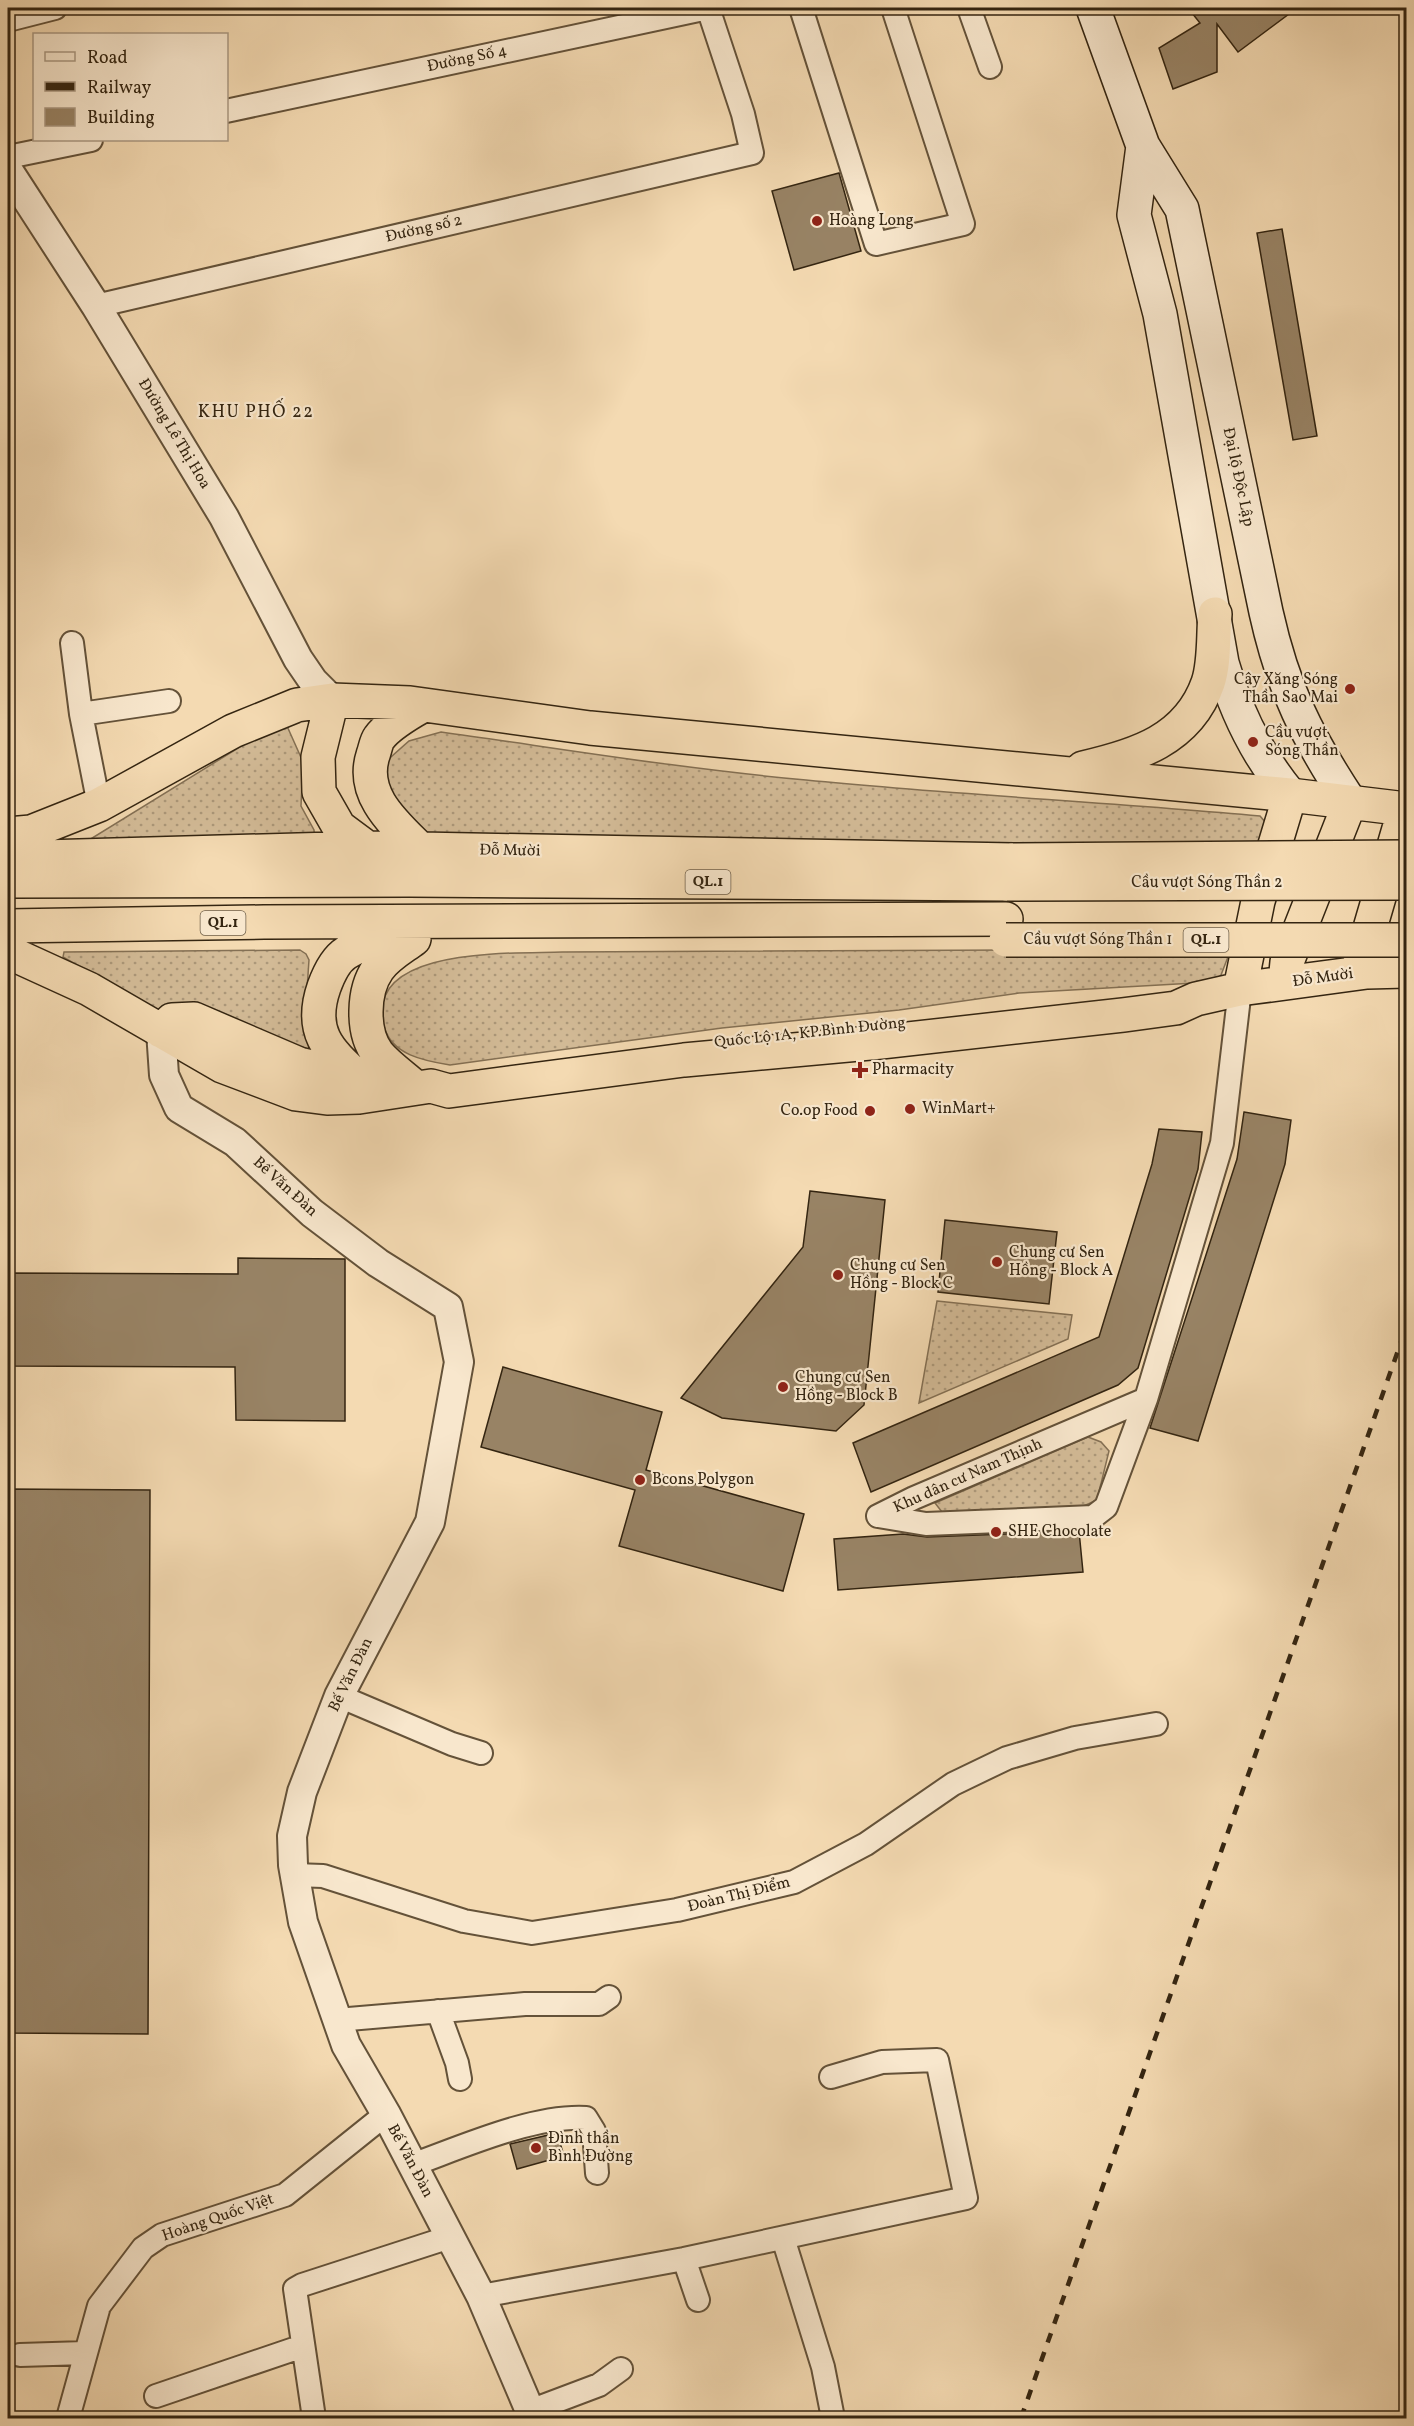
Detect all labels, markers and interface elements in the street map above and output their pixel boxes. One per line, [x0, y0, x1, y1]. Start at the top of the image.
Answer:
legend [33, 33, 228, 141]
street label: Đường Số 4 [425, 40, 509, 78]
text: Road [87, 46, 128, 71]
text: Railway [87, 76, 151, 101]
text: Building [87, 106, 155, 131]
street label: Đường số 2 [383, 209, 465, 249]
place label: Hoàng Long [829, 210, 914, 232]
marker: Hoàng Long [810, 214, 824, 228]
street label: Đường Lê Thị Hoa [132, 375, 216, 493]
district label: KHU PHỐ 22 [198, 398, 314, 425]
street label: Đại lộ Độc Lập [1217, 425, 1259, 529]
place label: Cây Xăng Sóng Thần Sao Mai [1234, 669, 1338, 709]
marker: Cây Xăng Sóng Thần Sao Mai [1343, 682, 1357, 696]
place label: Cầu vượt Sóng Thần [1265, 722, 1339, 762]
marker: Cầu vượt Sóng Thần [1246, 735, 1260, 749]
street label: Đỗ Mười [479, 839, 541, 863]
road number: QL.1 [686, 870, 730, 894]
street label: Cầu vượt Sóng Thần 2 [1131, 872, 1283, 894]
road number: QL.1 [200, 911, 246, 935]
road number: QL.1 [1184, 928, 1228, 952]
street label: Cầu vượt Sóng Thần 1 [1023, 929, 1173, 951]
street label: Đỗ Mười [1291, 963, 1355, 993]
street label: Quốc Lộ 1A, KP.Bình Đường [713, 1012, 907, 1054]
place label: Pharmacity [872, 1059, 954, 1081]
marker: Pharmacity [853, 1063, 867, 1077]
place label: WinMart+ [922, 1098, 996, 1120]
place label: Co.op Food [780, 1100, 858, 1122]
marker: WinMart+ [903, 1102, 917, 1116]
marker: Co.op Food [863, 1104, 877, 1118]
street label: Bế Văn Đàn [248, 1152, 322, 1222]
place label: Chung cư Sen Hồng - Block A [1009, 1242, 1113, 1282]
place label: Chung cư Sen Hồng - Block C [850, 1255, 953, 1295]
marker: Chung cư Sen Hồng - Block A [990, 1255, 1004, 1269]
marker: Chung cư Sen Hồng - Block C [831, 1268, 845, 1282]
place label: Chung cư Sen Hồng - Block B [795, 1367, 898, 1407]
marker: Chung cư Sen Hồng - Block B [776, 1380, 790, 1394]
street label: Khu dân cư Nam Thịnh [890, 1433, 1046, 1519]
place label: Bcons Polygon [652, 1469, 754, 1491]
marker: Bcons Polygon [633, 1473, 647, 1487]
place label: SHE Chocolate [1008, 1521, 1111, 1543]
marker: SHE Chocolate [989, 1525, 1003, 1539]
street label: Bế Văn Đàn [323, 1634, 379, 1716]
street label: Đoàn Thị Điểm [685, 1872, 793, 1918]
street label: Bế Văn Đàn [381, 2120, 439, 2202]
place label: Đình thần Bình Đường [548, 2128, 633, 2168]
marker: Đình thần Bình Đường [529, 2141, 543, 2155]
street label: Hoàng Quốc Việt [159, 2188, 277, 2247]

